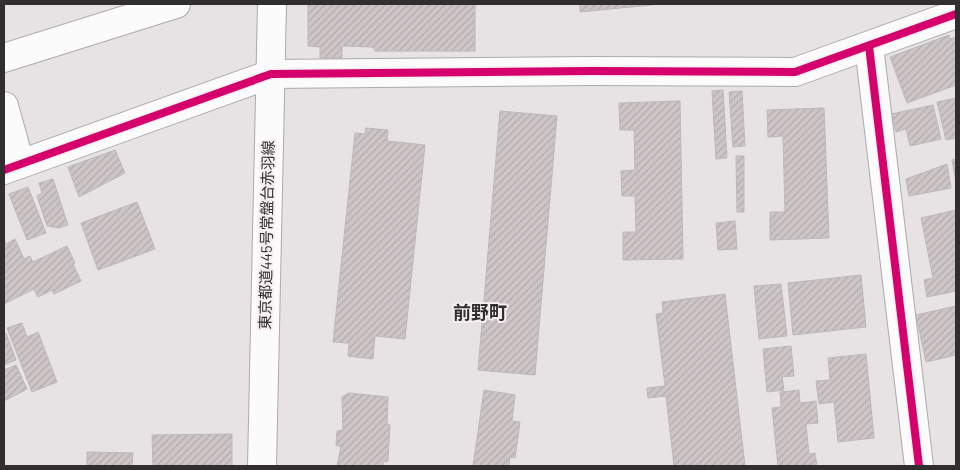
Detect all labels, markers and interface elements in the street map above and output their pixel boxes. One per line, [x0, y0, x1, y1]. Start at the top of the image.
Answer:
street label: 東京都道445号常盤台赤羽線 [255, 140, 277, 330]
district label: 前野町 [453, 301, 507, 323]

